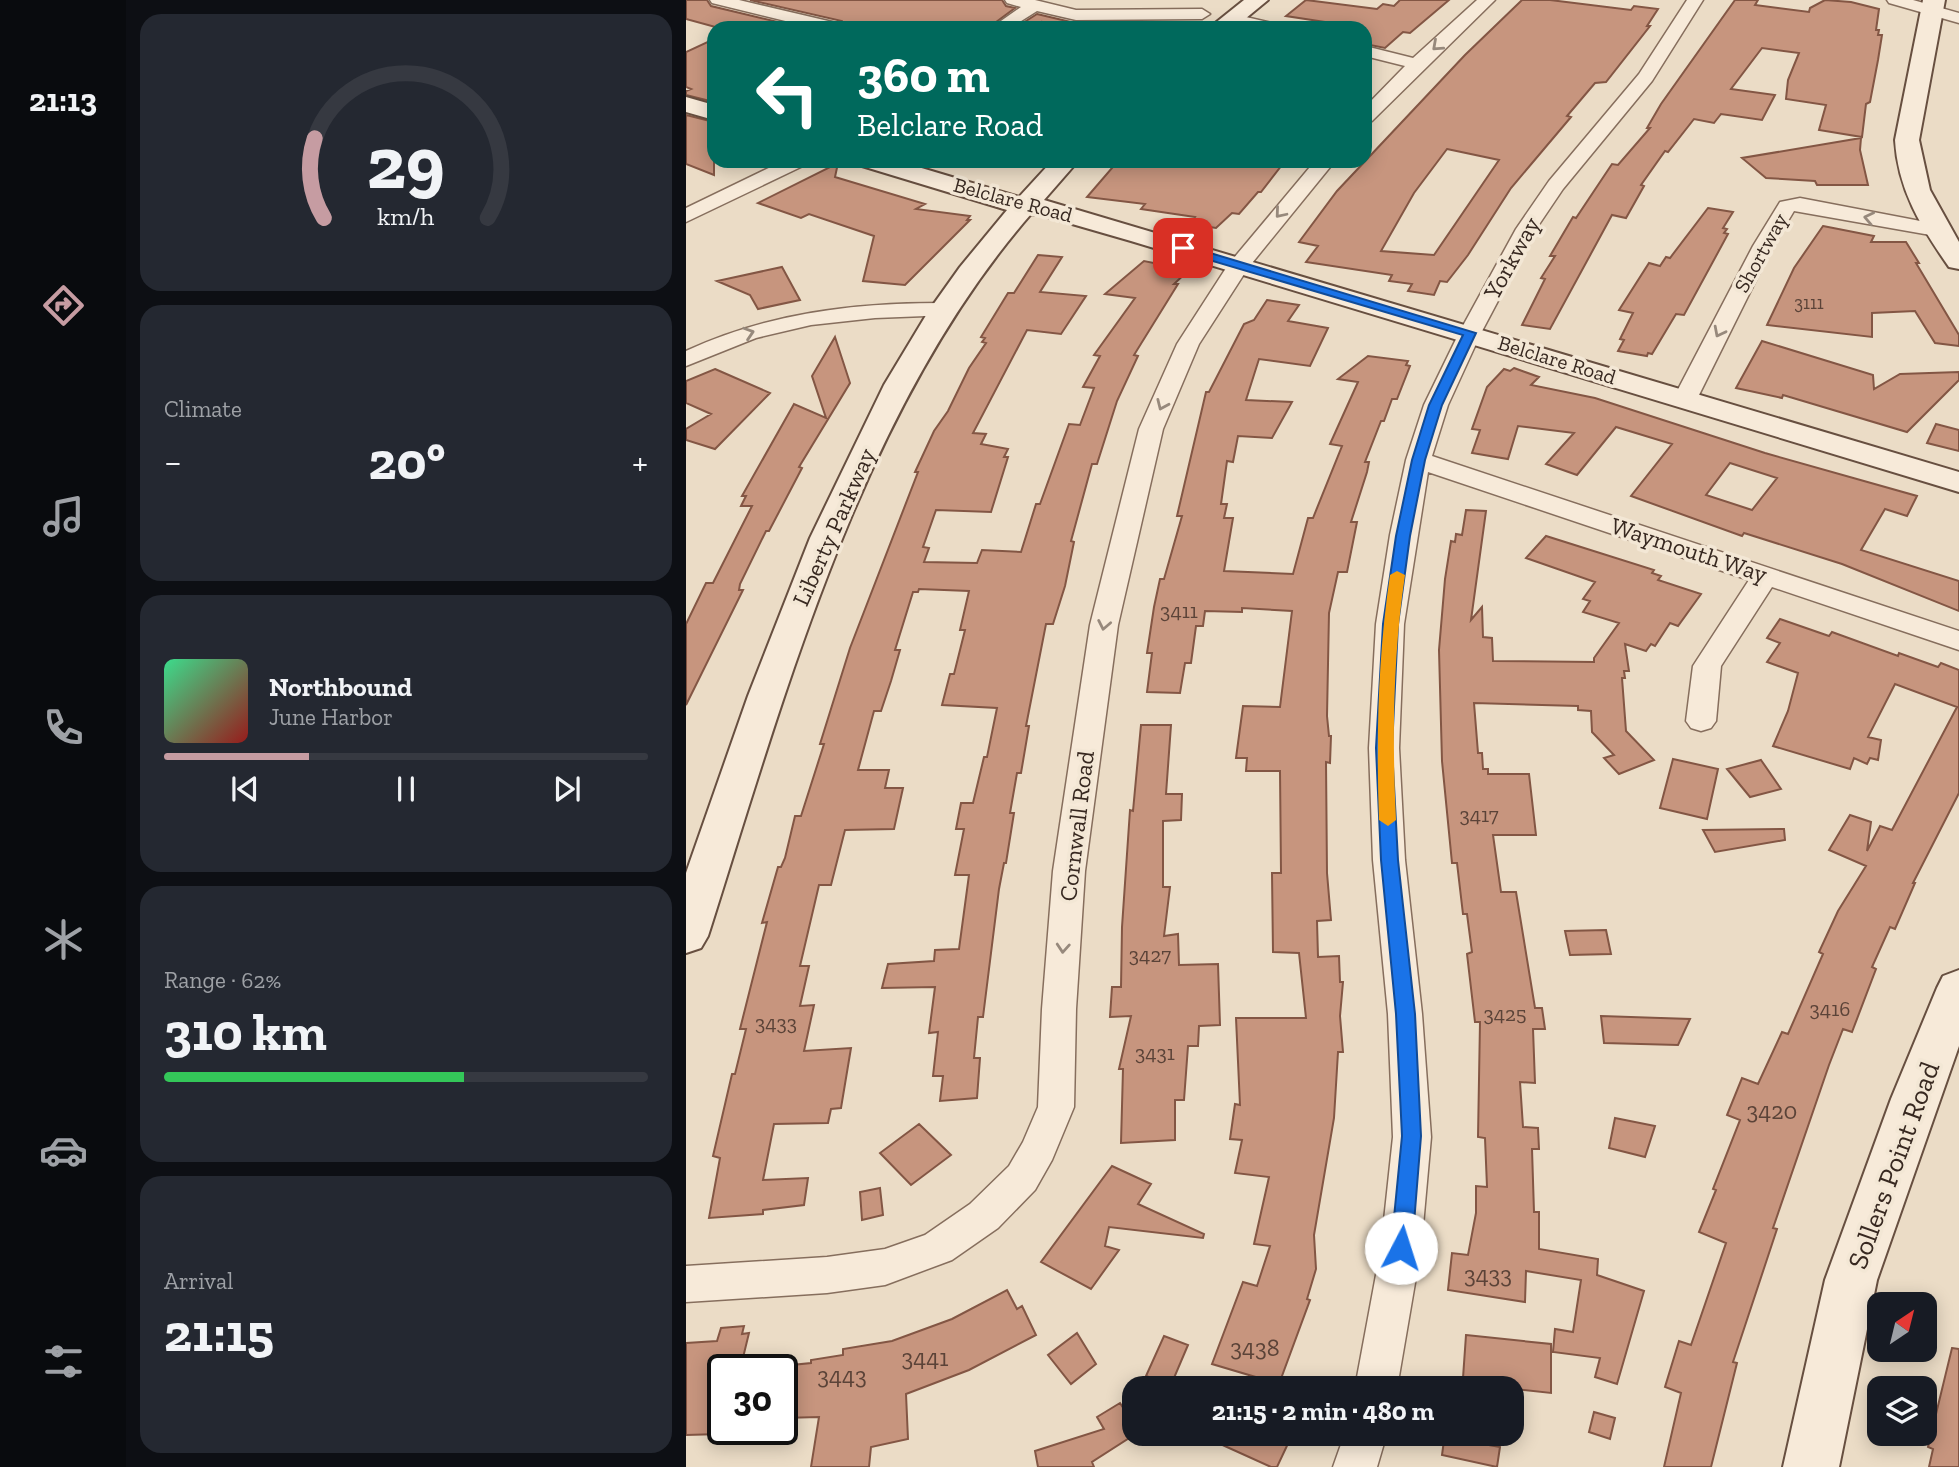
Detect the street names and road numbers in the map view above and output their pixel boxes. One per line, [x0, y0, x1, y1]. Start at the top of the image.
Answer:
street label: Belclare Road [951, 172, 1076, 228]
street label: Shortway [1729, 208, 1793, 297]
street label: Yorkway [1477, 211, 1546, 305]
street label: Belclare Road [1495, 330, 1620, 389]
street label: Liberty Parkway [786, 443, 882, 610]
street label: Waymouth Way [1607, 511, 1772, 589]
street label: Cornwall Road [1053, 749, 1100, 903]
street label: Sollers Point Road [1841, 1057, 1946, 1273]

